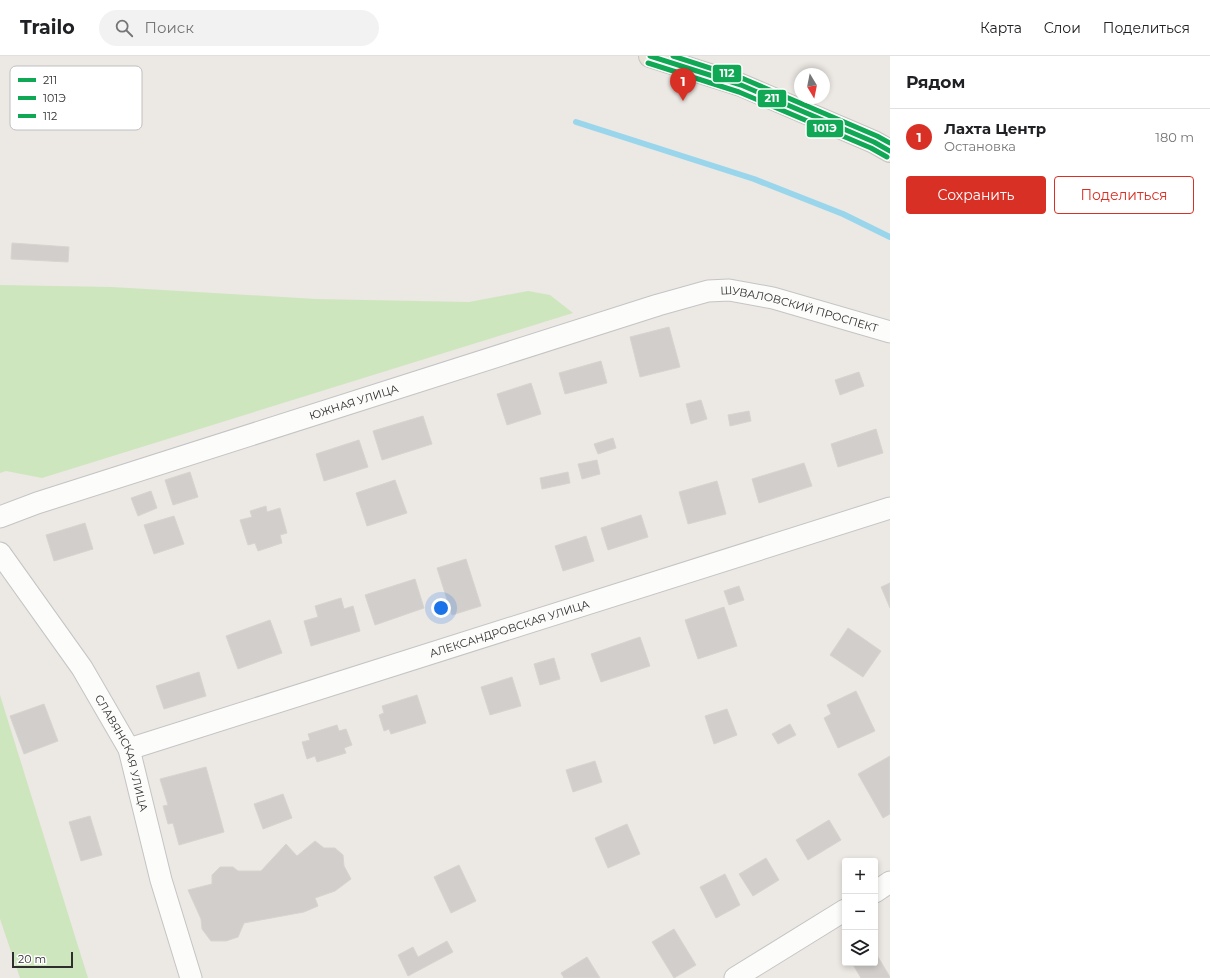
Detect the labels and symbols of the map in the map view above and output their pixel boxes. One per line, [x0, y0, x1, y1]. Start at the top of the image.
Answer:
line badge: 112 [712, 64, 742, 83]
legend [10, 66, 142, 130]
text: 112 [719, 66, 735, 80]
pin: 1 [670, 68, 696, 101]
north arrow [794, 68, 830, 104]
text: 211 [43, 73, 57, 87]
line badge: 211 [757, 89, 787, 108]
text: 101Э [43, 91, 66, 105]
text: 211 [764, 91, 780, 105]
text: 112 [43, 109, 57, 123]
line badge: 101Э [806, 119, 844, 138]
text: 101Э [813, 121, 837, 135]
street label: ШУВАЛОВСКИЙ ПРОСПЕКТ [720, 283, 880, 335]
street label: ЮЖНАЯ УЛИЦА [307, 381, 401, 423]
street label: АЛЕКСАНДРОВСКАЯ УЛИЦА [428, 596, 592, 660]
your location [431, 598, 451, 618]
street label: СЛАВЯНСКАЯ УЛИЦА [92, 692, 151, 814]
scale bar [12, 950, 73, 969]

